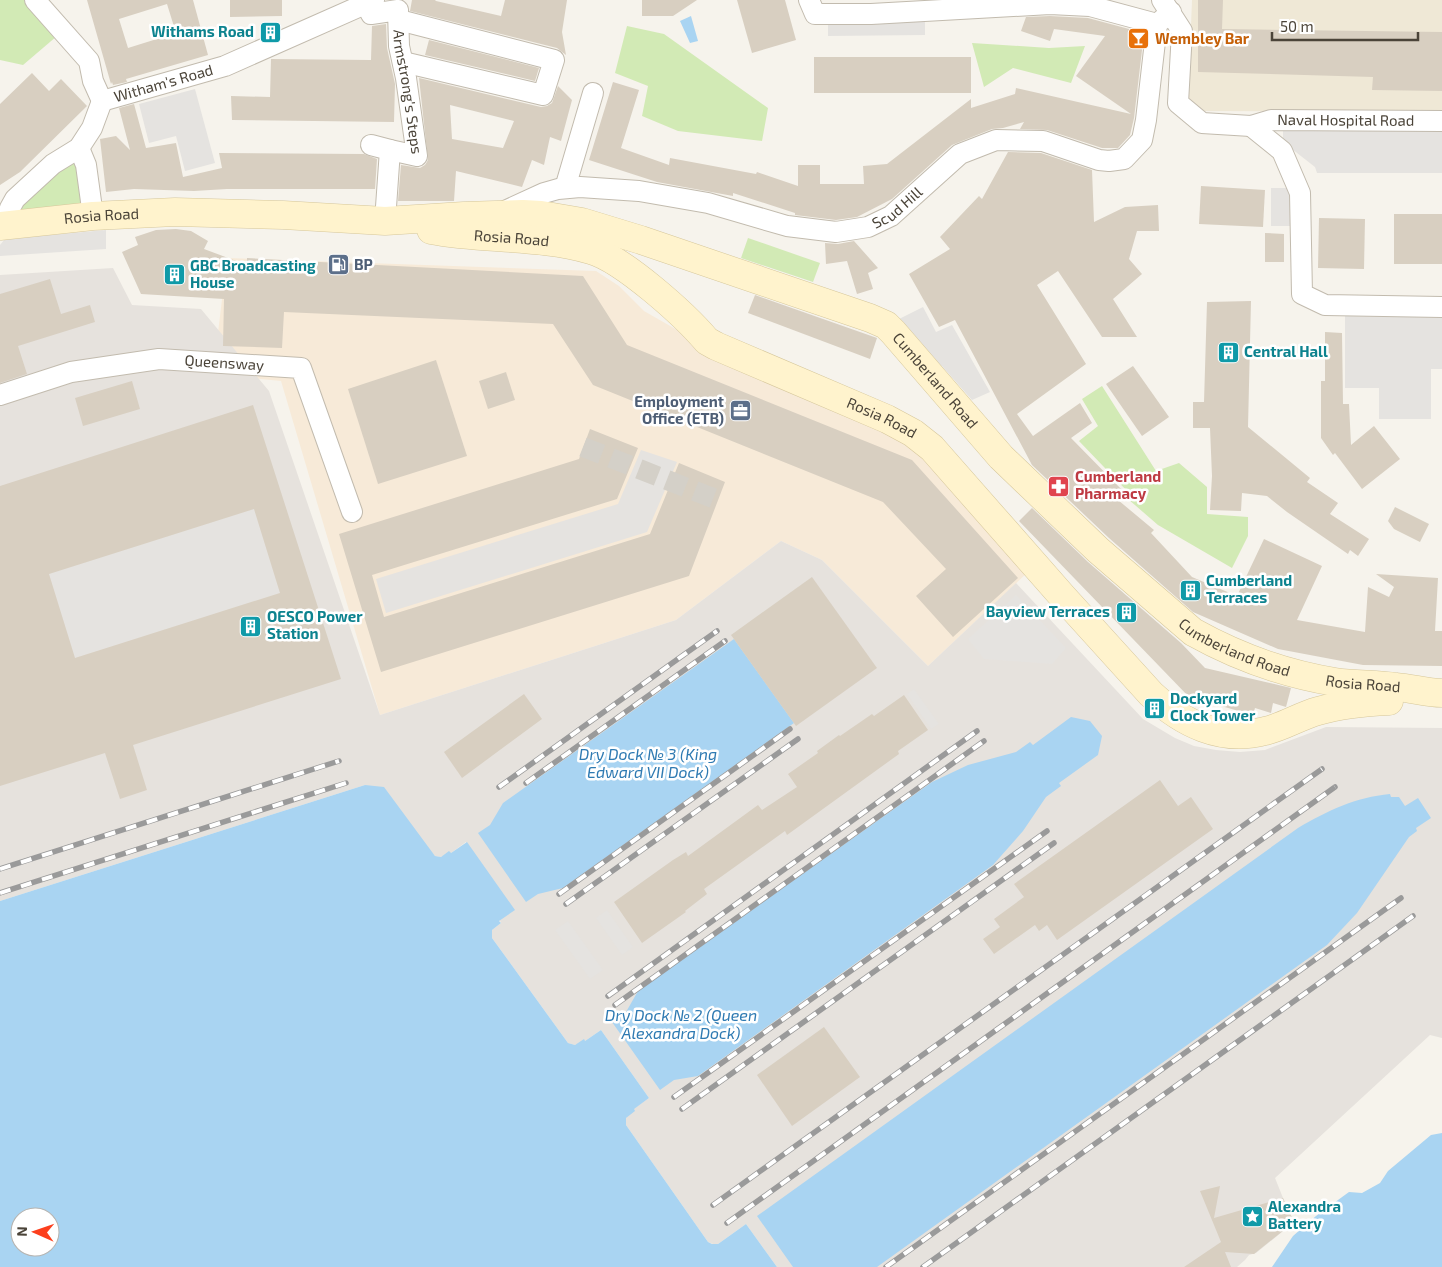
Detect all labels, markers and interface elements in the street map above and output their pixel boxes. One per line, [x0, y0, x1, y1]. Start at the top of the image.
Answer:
scale bar [1272, 10, 1418, 42]
text: 50 m [1280, 17, 1314, 35]
building icon: Withams Road [258, 20, 282, 44]
place label: Withams Road [151, 22, 254, 40]
bar icon: Wembley Bar [1127, 27, 1151, 51]
street label: Armstrong's Steps [391, 29, 427, 155]
place label: Wembley Bar [1155, 29, 1250, 48]
street label: Witham's Road [112, 60, 215, 105]
street label: Naval Hospital Road [1277, 110, 1414, 129]
street label: Scud Hill [869, 182, 926, 232]
street label: Rosia Road [63, 204, 139, 227]
street label: Rosia Road [473, 226, 550, 249]
fuel station icon: BP [326, 253, 350, 277]
place label: BP [354, 255, 373, 273]
place label: GBC Broadcasting House [190, 256, 316, 291]
building icon: GBC Broadcasting House [162, 263, 186, 287]
street label: Cumberland Road [890, 328, 982, 432]
building icon: Central Hall [1216, 340, 1240, 364]
place label: Central Hall [1244, 342, 1328, 360]
street label: Queensway [184, 351, 265, 374]
place label: Employment Office (ETB) [634, 392, 724, 427]
street label: Rosia Road [844, 393, 920, 441]
office icon: Employment Office (ETB) [728, 399, 752, 423]
place label: Cumberland Pharmacy [1075, 467, 1161, 503]
pharmacy icon: Cumberland Pharmacy [1047, 474, 1071, 498]
place label: Cumberland Terraces [1206, 571, 1292, 606]
building icon: Cumberland Terraces [1178, 578, 1202, 602]
building icon: Bayview Terraces [1114, 600, 1138, 624]
place label: Bayview Terraces [986, 602, 1110, 621]
place label: OESCO Power Station [267, 607, 363, 642]
building icon: OESCO Power Station [239, 614, 263, 638]
street label: Cumberland Road [1176, 614, 1292, 680]
street label: Rosia Road [1324, 671, 1401, 695]
place label: Dockyard Clock Tower [1170, 689, 1256, 724]
building icon: Dockyard Clock Tower [1142, 696, 1166, 720]
water label: Dry Dock № 3 (King Edward VII Dock) [579, 744, 717, 781]
water label: Dry Dock № 2 (Queen Alexandra Dock) [605, 1005, 757, 1042]
place label: Alexandra Battery [1268, 1197, 1341, 1233]
place icon: Alexandra Battery [1240, 1204, 1264, 1228]
north arrow [10, 1207, 60, 1257]
text: N [13, 1226, 30, 1237]

